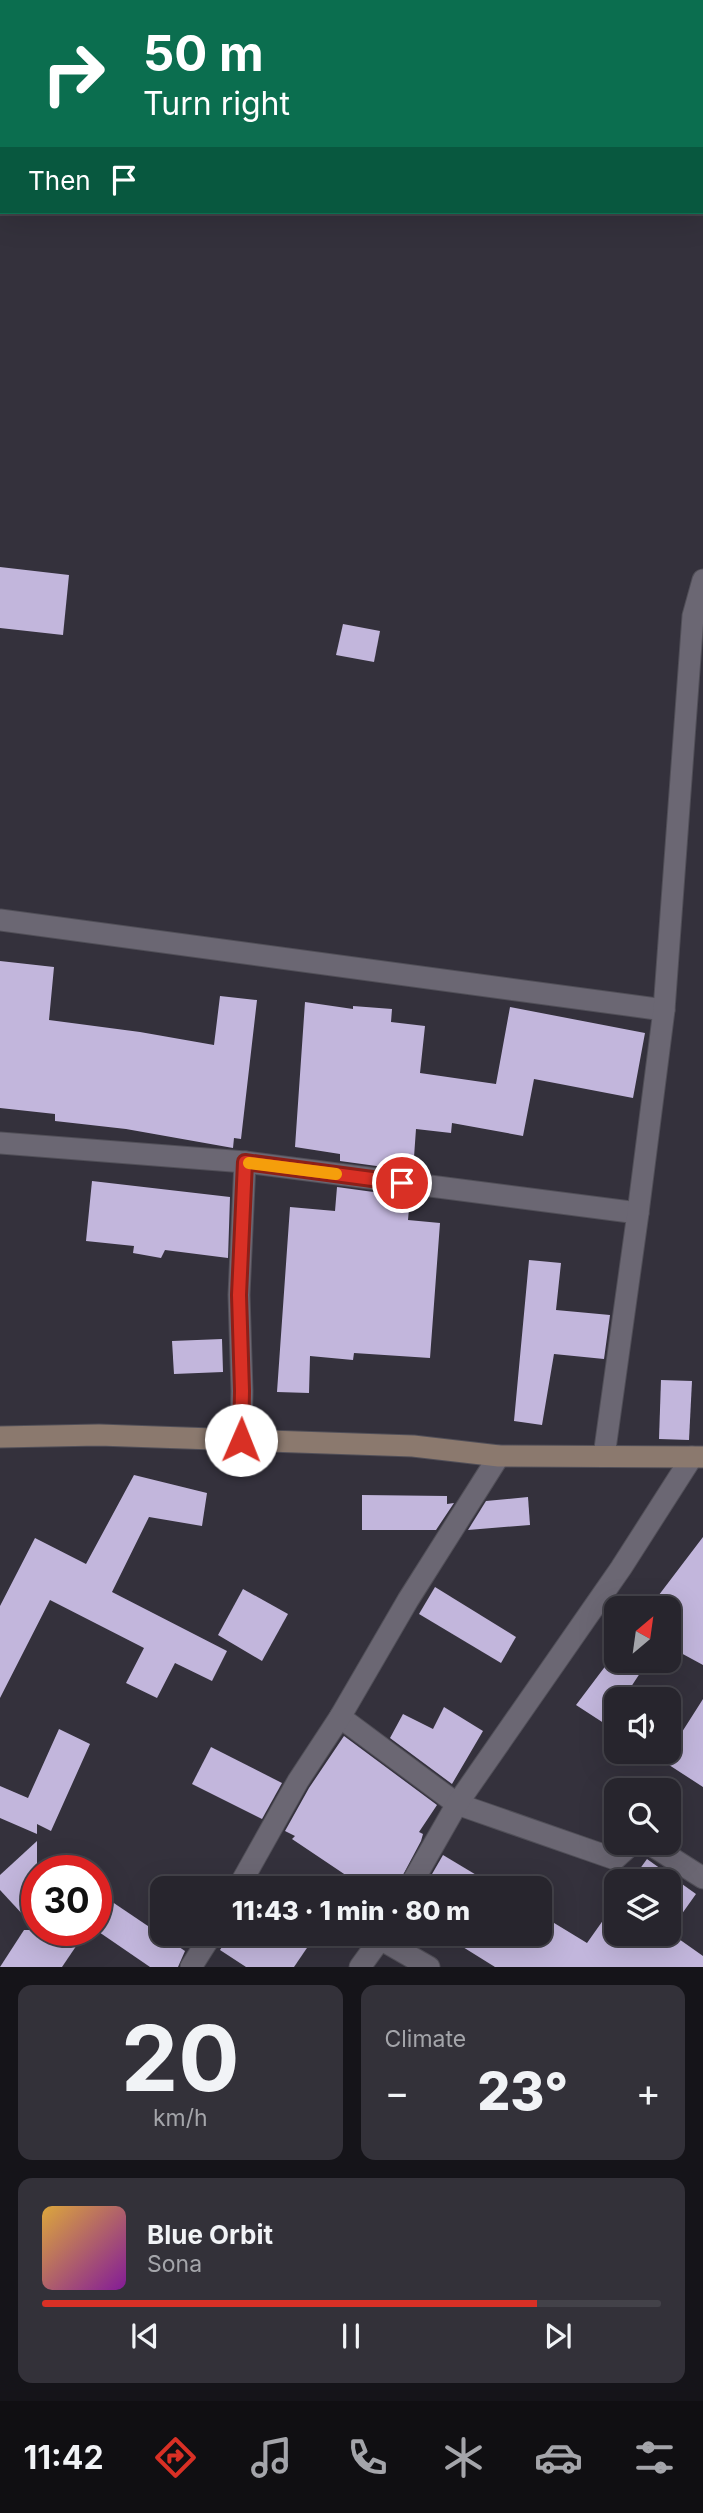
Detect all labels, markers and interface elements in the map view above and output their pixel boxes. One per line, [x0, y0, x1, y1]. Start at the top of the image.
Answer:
text: 50 m [143, 24, 264, 83]
icon: right [28, 28, 119, 119]
text: Turn right [143, 84, 290, 123]
icon: arrive [105, 161, 143, 199]
text: Then [28, 165, 91, 196]
pin [372, 1153, 432, 1213]
icon: arrive [383, 1164, 421, 1202]
position arrow [204, 1403, 278, 1477]
north arrow [604, 1596, 681, 1673]
map controls [604, 1596, 681, 1946]
button: sound [604, 1687, 681, 1764]
button: search [604, 1778, 681, 1855]
speed limit sign: 30 [21, 1855, 112, 1946]
button: layers [604, 1869, 681, 1946]
text: 11:43 · 1 min · 80 m [232, 1895, 470, 1926]
text: 20 [121, 2003, 240, 2113]
text: Climate [385, 2025, 466, 2053]
text: 23° [477, 2060, 568, 2123]
text: − [385, 2069, 410, 2115]
text: + [636, 2069, 661, 2115]
text: km/h [153, 2104, 208, 2132]
text: Blue Orbit [147, 2219, 273, 2250]
text: Sona [147, 2250, 202, 2278]
icon: previous [126, 2317, 164, 2355]
icon: pause [332, 2317, 370, 2355]
icon: next [539, 2317, 577, 2355]
icon: directions [151, 2433, 200, 2482]
icon: music [247, 2433, 296, 2482]
icon: phone [343, 2433, 392, 2482]
icon: climate [439, 2433, 488, 2482]
icon: car [534, 2433, 583, 2482]
icon: filters [630, 2433, 679, 2482]
text: 11:42 [23, 2438, 104, 2477]

